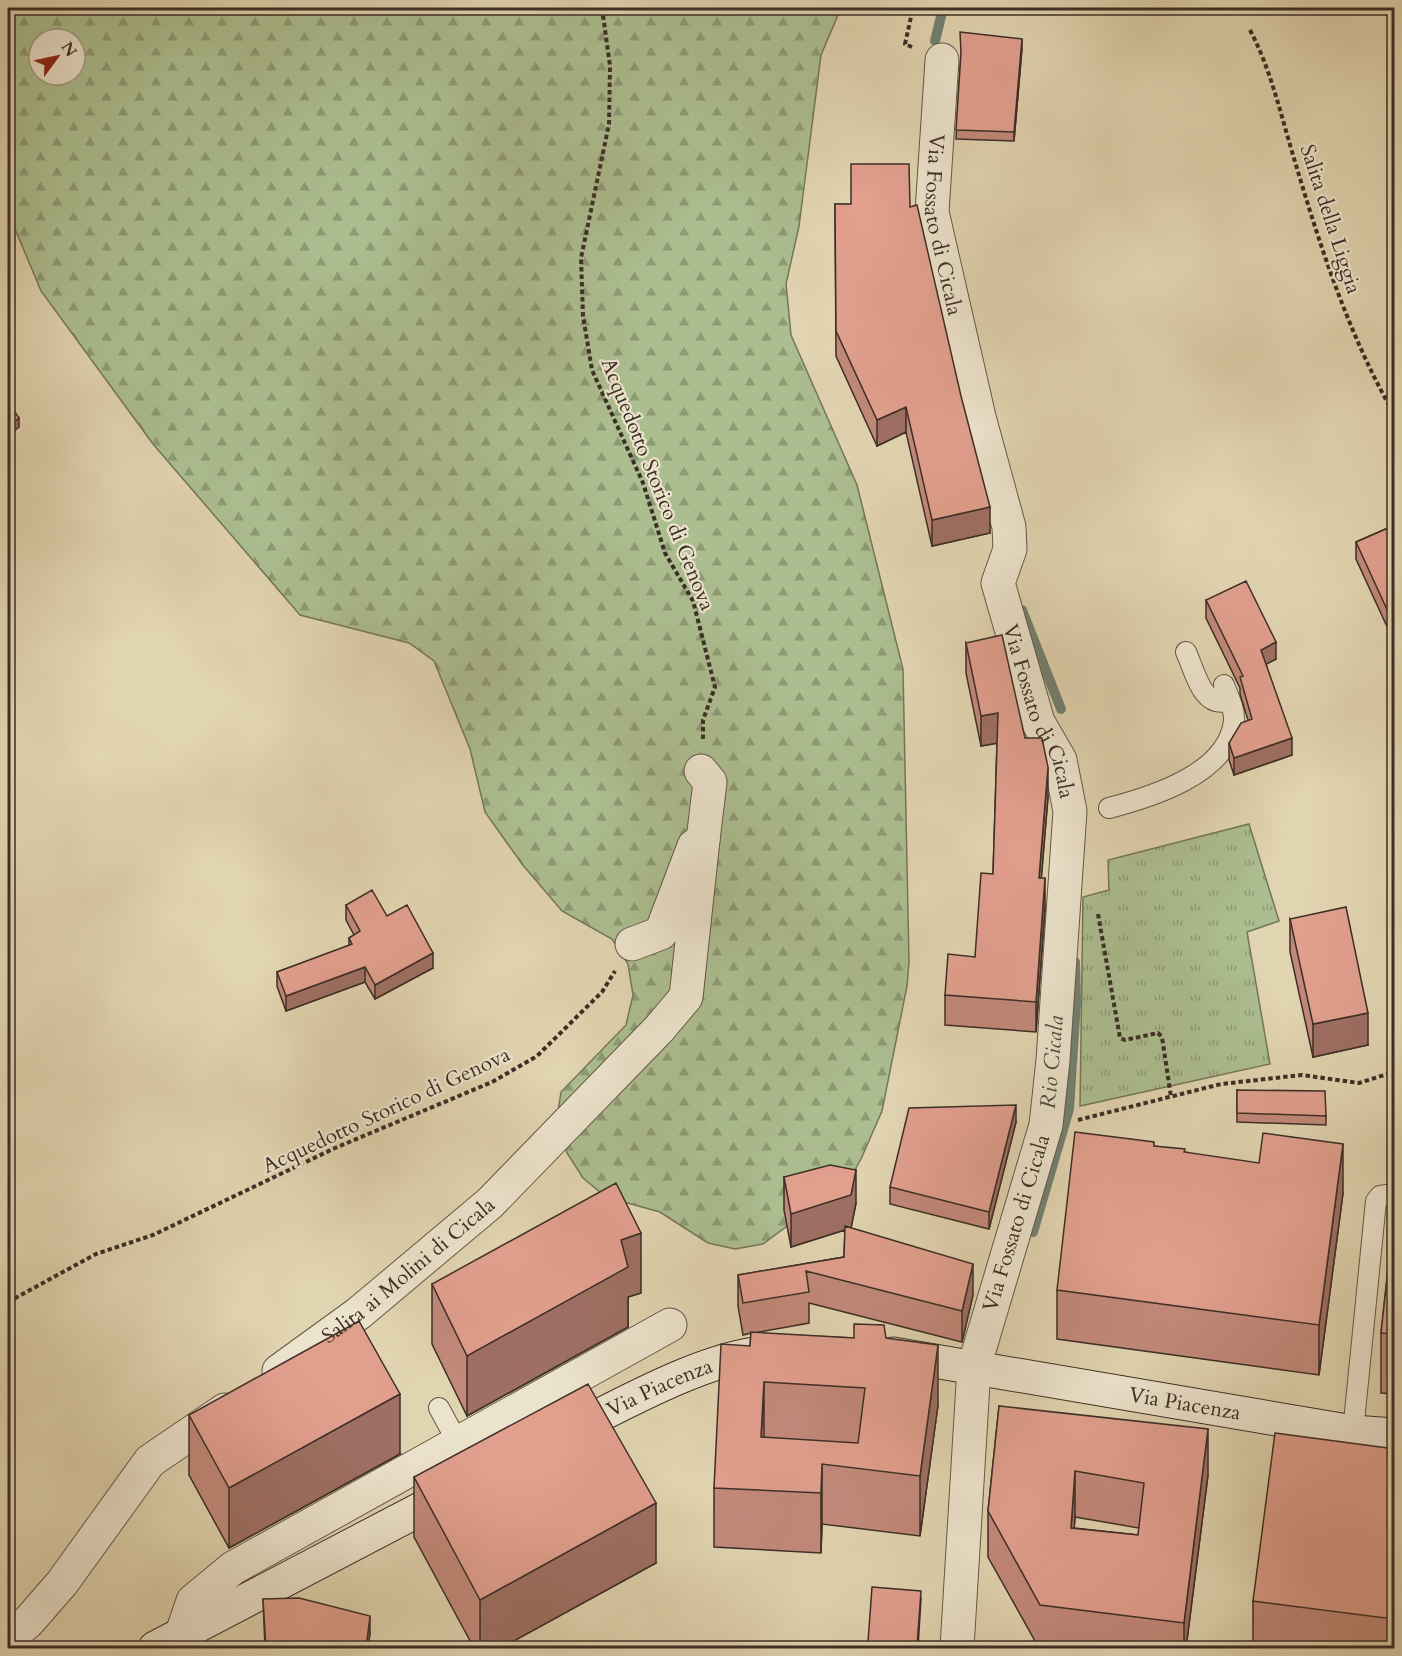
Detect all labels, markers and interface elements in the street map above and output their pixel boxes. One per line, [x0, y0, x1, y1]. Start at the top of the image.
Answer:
north arrow [27, 27, 87, 87]
text: N [56, 38, 82, 61]
street label: Via Fossato di Cicala [917, 133, 969, 318]
street label: Salita della Liggia [1293, 141, 1368, 298]
street label: Acquedotto Storico di Genova [593, 354, 722, 615]
street label: Via Fossato di Cicala [996, 621, 1081, 801]
water label: Rio Cicala [1033, 1014, 1071, 1110]
street label: Acquedotto Storico di Genova [258, 1040, 515, 1181]
street label: Via Fossato di Cicala [976, 1131, 1057, 1315]
street label: Salita ai Molini di Cicala [316, 1191, 501, 1350]
street label: Via Piacenza [602, 1352, 716, 1424]
street label: Via Piacenza [1127, 1380, 1243, 1428]

